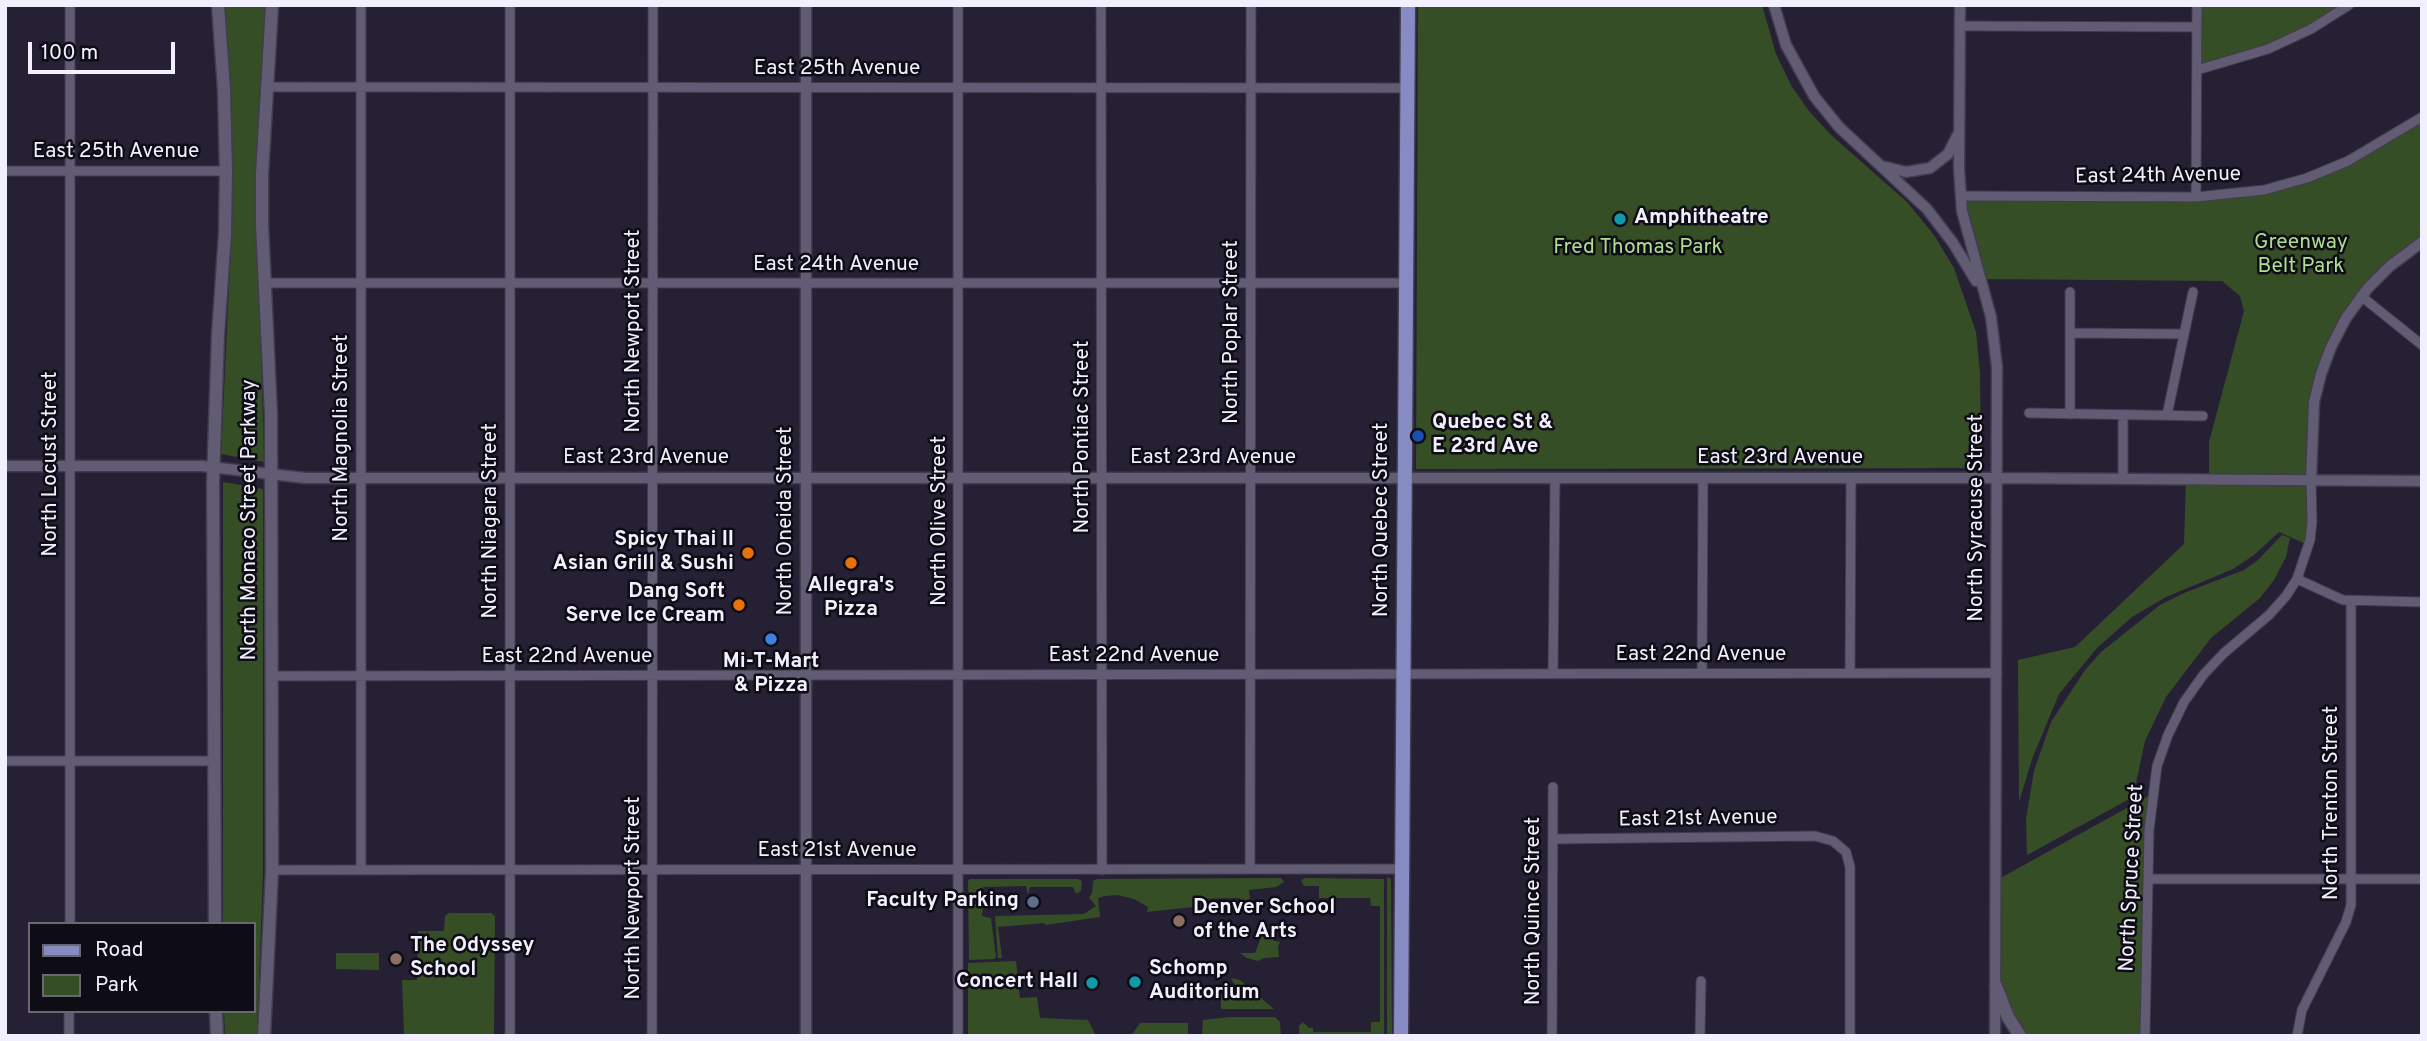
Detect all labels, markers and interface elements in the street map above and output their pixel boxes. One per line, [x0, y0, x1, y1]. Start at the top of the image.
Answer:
scale bar [32, 28, 178, 72]
text: 100 m [41, 40, 98, 67]
street label: East 25th Avenue [754, 57, 920, 83]
street label: East 25th Avenue [33, 140, 199, 166]
street label: East 24th Avenue [2075, 163, 2241, 191]
place label: Amphitheatre [1634, 206, 1769, 232]
marker: Amphitheatre [1612, 211, 1628, 227]
street label: North Newport Street [622, 229, 648, 433]
park label: Greenway Belt Park [2254, 231, 2348, 281]
park label: Fred Thomas Park [1553, 236, 1723, 262]
street label: North Poplar Street [1220, 240, 1246, 424]
street label: East 24th Avenue [753, 253, 919, 279]
street label: North Magnolia Street [330, 334, 356, 542]
street label: North Pontiac Street [1071, 340, 1097, 534]
street label: North Locust Street [39, 371, 65, 557]
street label: North Monaco Street Parkway [238, 379, 264, 661]
place label: Quebec St & E 23rd Ave [1432, 411, 1553, 461]
street label: North Syracuse Street [1965, 414, 1991, 622]
street label: North Niagara Street [479, 423, 505, 619]
street label: North Quebec Street [1370, 423, 1396, 617]
street label: North Oneida Street [774, 426, 800, 616]
marker: Quebec St & E 23rd Ave [1410, 428, 1426, 444]
street label: North Olive Street [928, 436, 954, 606]
street label: East 23rd Avenue [563, 446, 729, 472]
street label: East 23rd Avenue [1130, 446, 1296, 472]
street label: East 23rd Avenue [1697, 446, 1863, 472]
place label: Spicy Thai II Asian Grill & Sushi [553, 528, 734, 578]
marker: Spicy Thai II Asian Grill & Sushi [740, 545, 756, 561]
marker: Allegra's Pizza [843, 555, 859, 571]
place label: Allegra's Pizza [807, 574, 895, 624]
place label: Dang Soft Serve Ice Cream [565, 580, 725, 630]
marker: Dang Soft Serve Ice Cream [731, 597, 747, 613]
marker: Mi-T-Mart & Pizza [763, 631, 779, 647]
street label: East 22nd Avenue [1616, 643, 1786, 669]
street label: East 22nd Avenue [1049, 644, 1219, 670]
street label: East 22nd Avenue [482, 645, 652, 671]
place label: Mi-T-Mart & Pizza [723, 650, 819, 700]
street label: North Trenton Street [2320, 706, 2346, 900]
street label: North Spruce Street [2115, 783, 2151, 973]
street label: North Newport Street [622, 796, 648, 1000]
street label: East 21st Avenue [1618, 806, 1778, 834]
street label: North Quince Street [1522, 817, 1548, 1005]
street label: East 21st Avenue [757, 839, 917, 865]
place label: Faculty Parking [866, 889, 1019, 915]
marker: Faculty Parking [1025, 894, 1041, 910]
place label: Denver School of the Arts [1193, 896, 1335, 946]
marker: Denver School of the Arts [1171, 913, 1187, 929]
legend [28, 922, 256, 1013]
place label: The Odyssey School [410, 934, 534, 984]
text: Road [95, 937, 144, 964]
marker: The Odyssey School [388, 951, 404, 967]
place label: Schomp Auditorium [1149, 957, 1260, 1007]
place label: Concert Hall [956, 970, 1078, 996]
text: Park [95, 972, 138, 999]
marker: Schomp Auditorium [1127, 974, 1143, 990]
marker: Concert Hall [1084, 975, 1100, 991]

